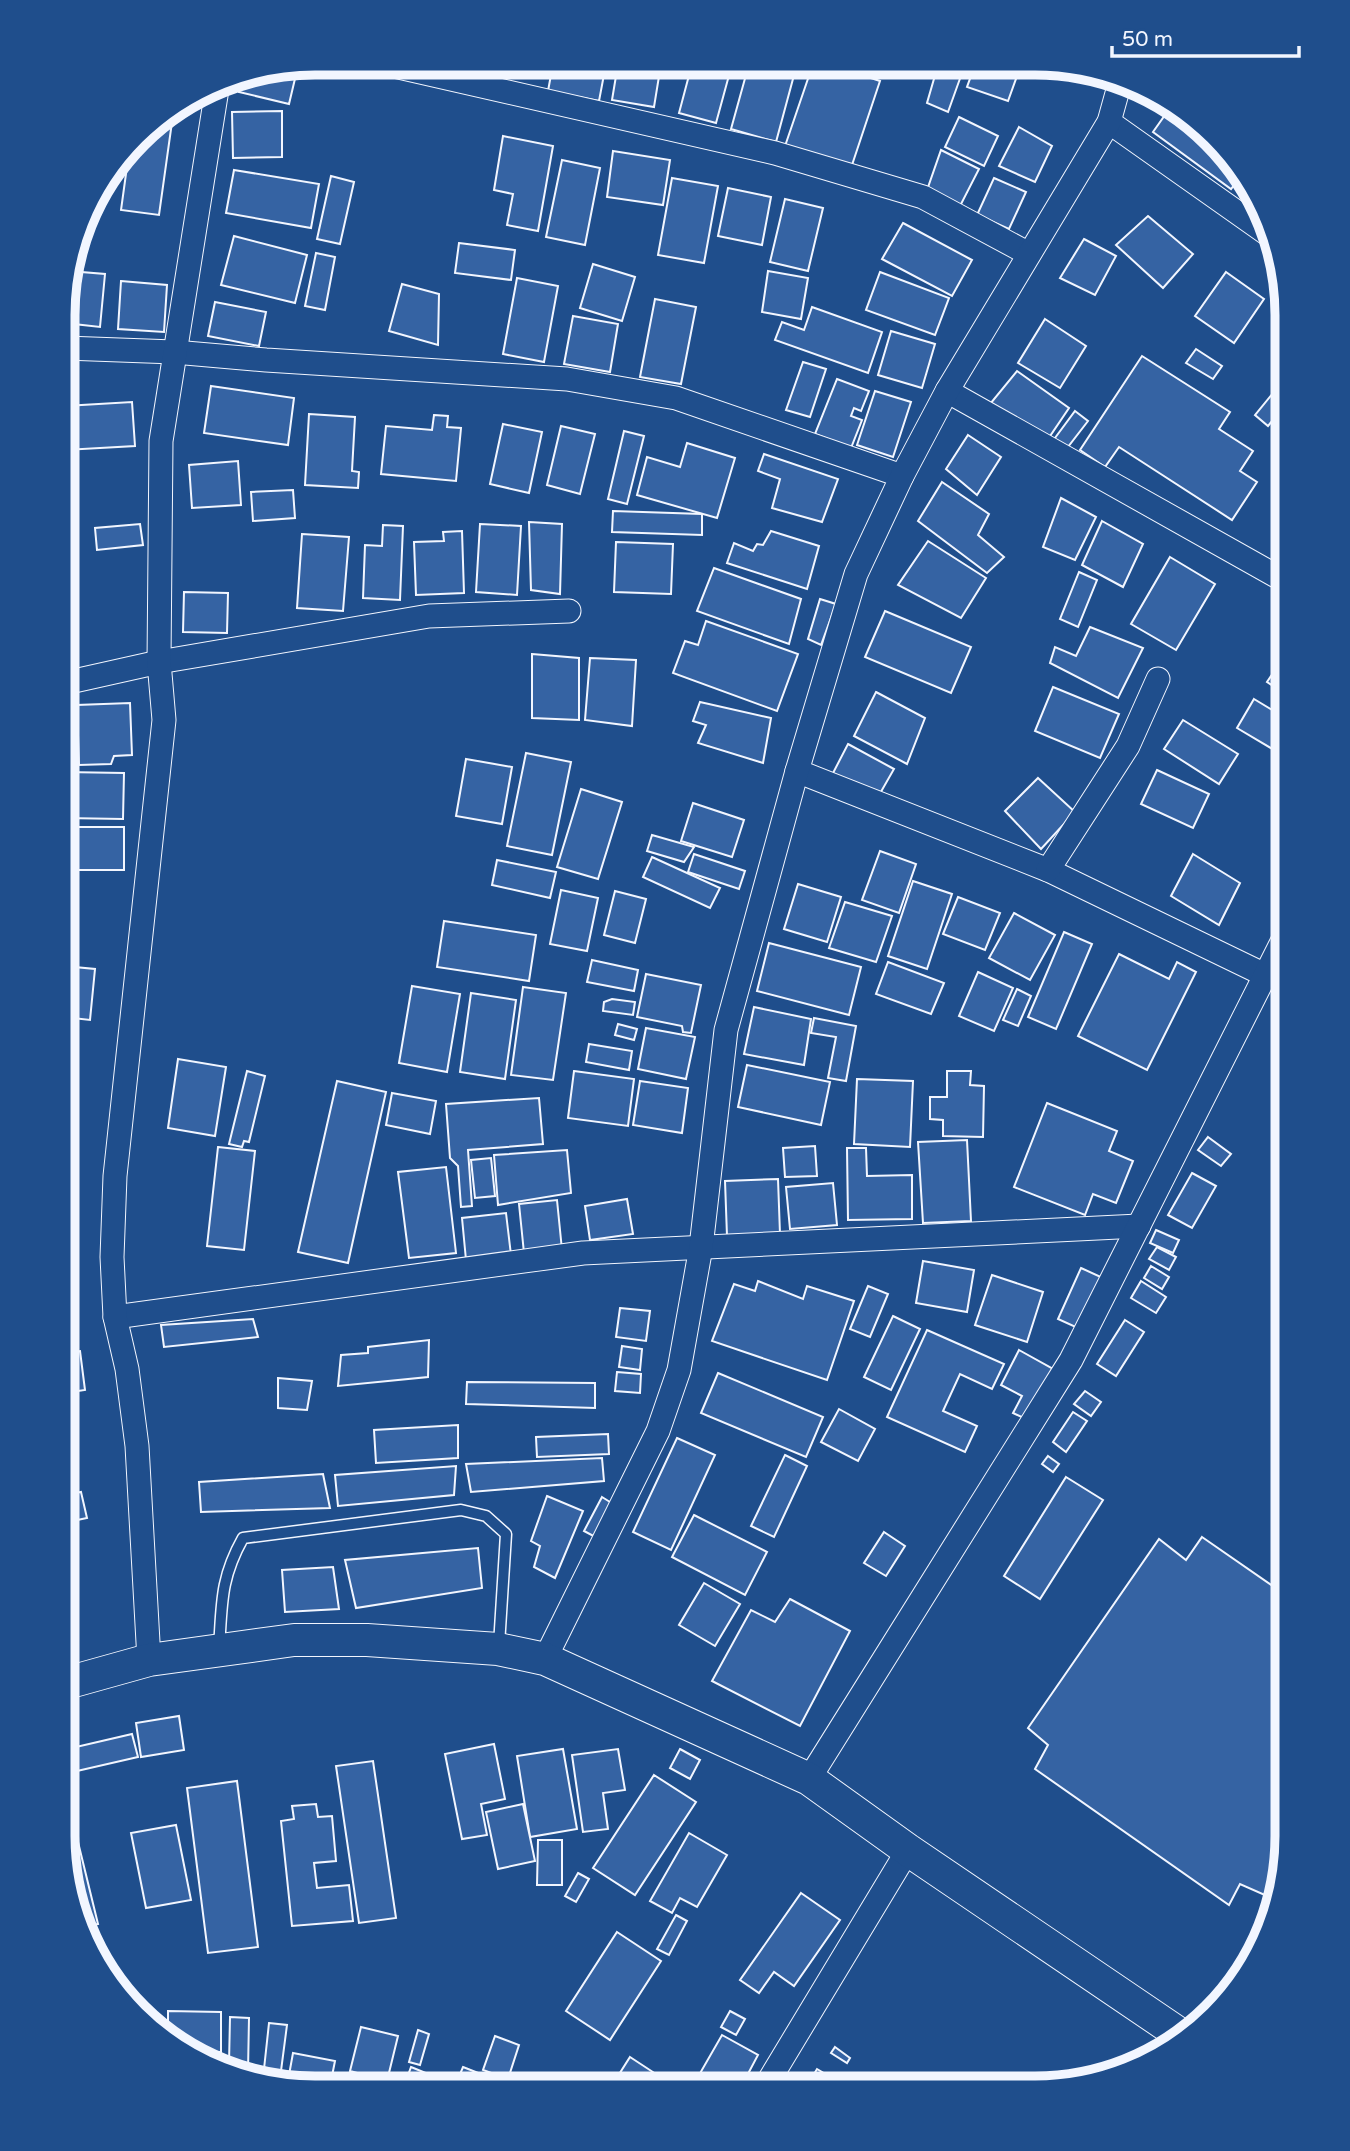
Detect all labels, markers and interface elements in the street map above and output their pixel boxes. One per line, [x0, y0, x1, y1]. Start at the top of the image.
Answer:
scale bar [1112, 14, 1299, 58]
text: 50 m [1122, 27, 1173, 52]

